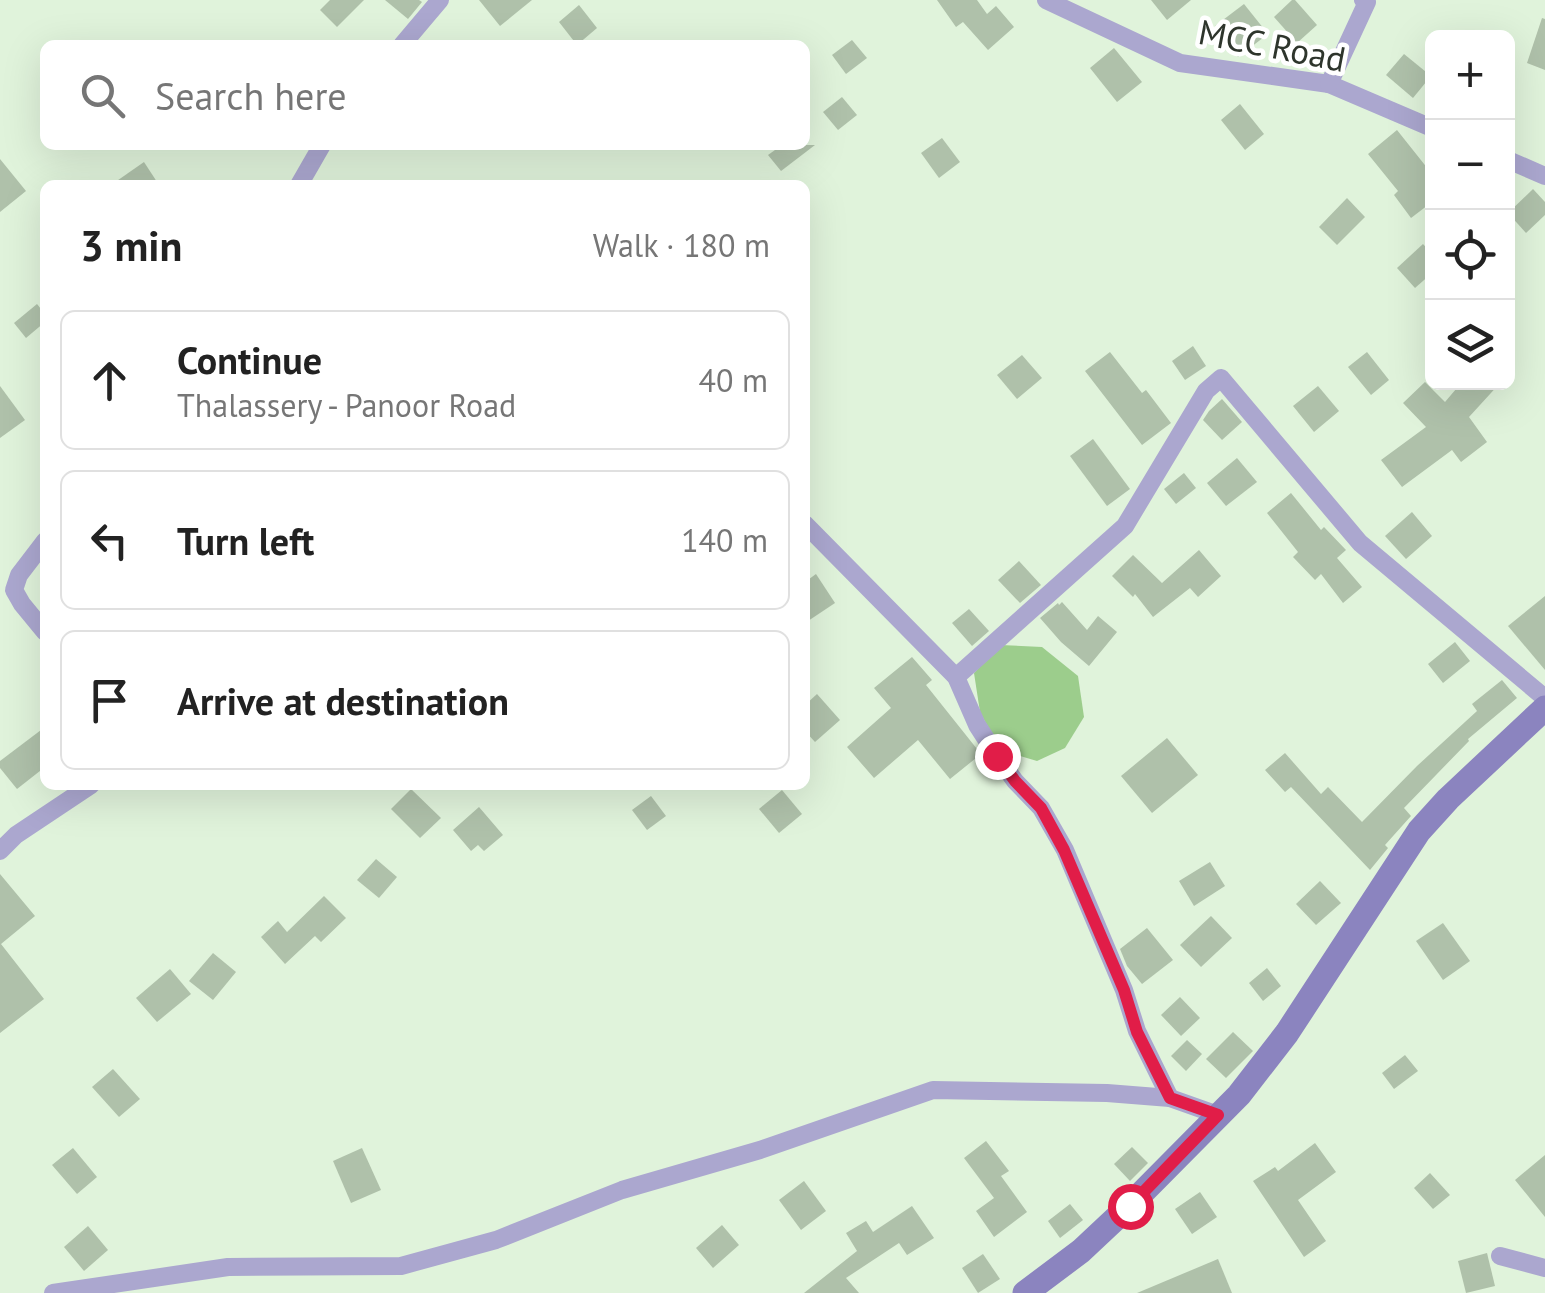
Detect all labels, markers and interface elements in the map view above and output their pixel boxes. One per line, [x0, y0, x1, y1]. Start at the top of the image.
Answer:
street label: MCC Road [1195, 8, 1350, 82]
map controls [1425, 30, 1515, 390]
button: + [1425, 30, 1515, 120]
search box [40, 40, 810, 150]
icon: search [75, 68, 130, 123]
text: Search here [155, 71, 347, 120]
button: − [1425, 120, 1515, 210]
button: locate [1425, 210, 1515, 300]
text: 3 min [80, 218, 182, 273]
text: Walk · 180 m [593, 224, 770, 266]
button: layers [1425, 300, 1515, 390]
text: Continue [177, 335, 322, 384]
icon: ahead [82, 353, 137, 408]
text: 40 m [699, 359, 768, 401]
text: Thalassery - Panoor Road [177, 384, 516, 426]
icon: left [82, 513, 137, 568]
text: Turn left [177, 516, 314, 565]
text: 140 m [681, 519, 768, 561]
icon: arrive [82, 673, 137, 728]
text: Arrive at destination [177, 676, 509, 725]
route end [975, 734, 1021, 780]
route start [1108, 1184, 1154, 1230]

